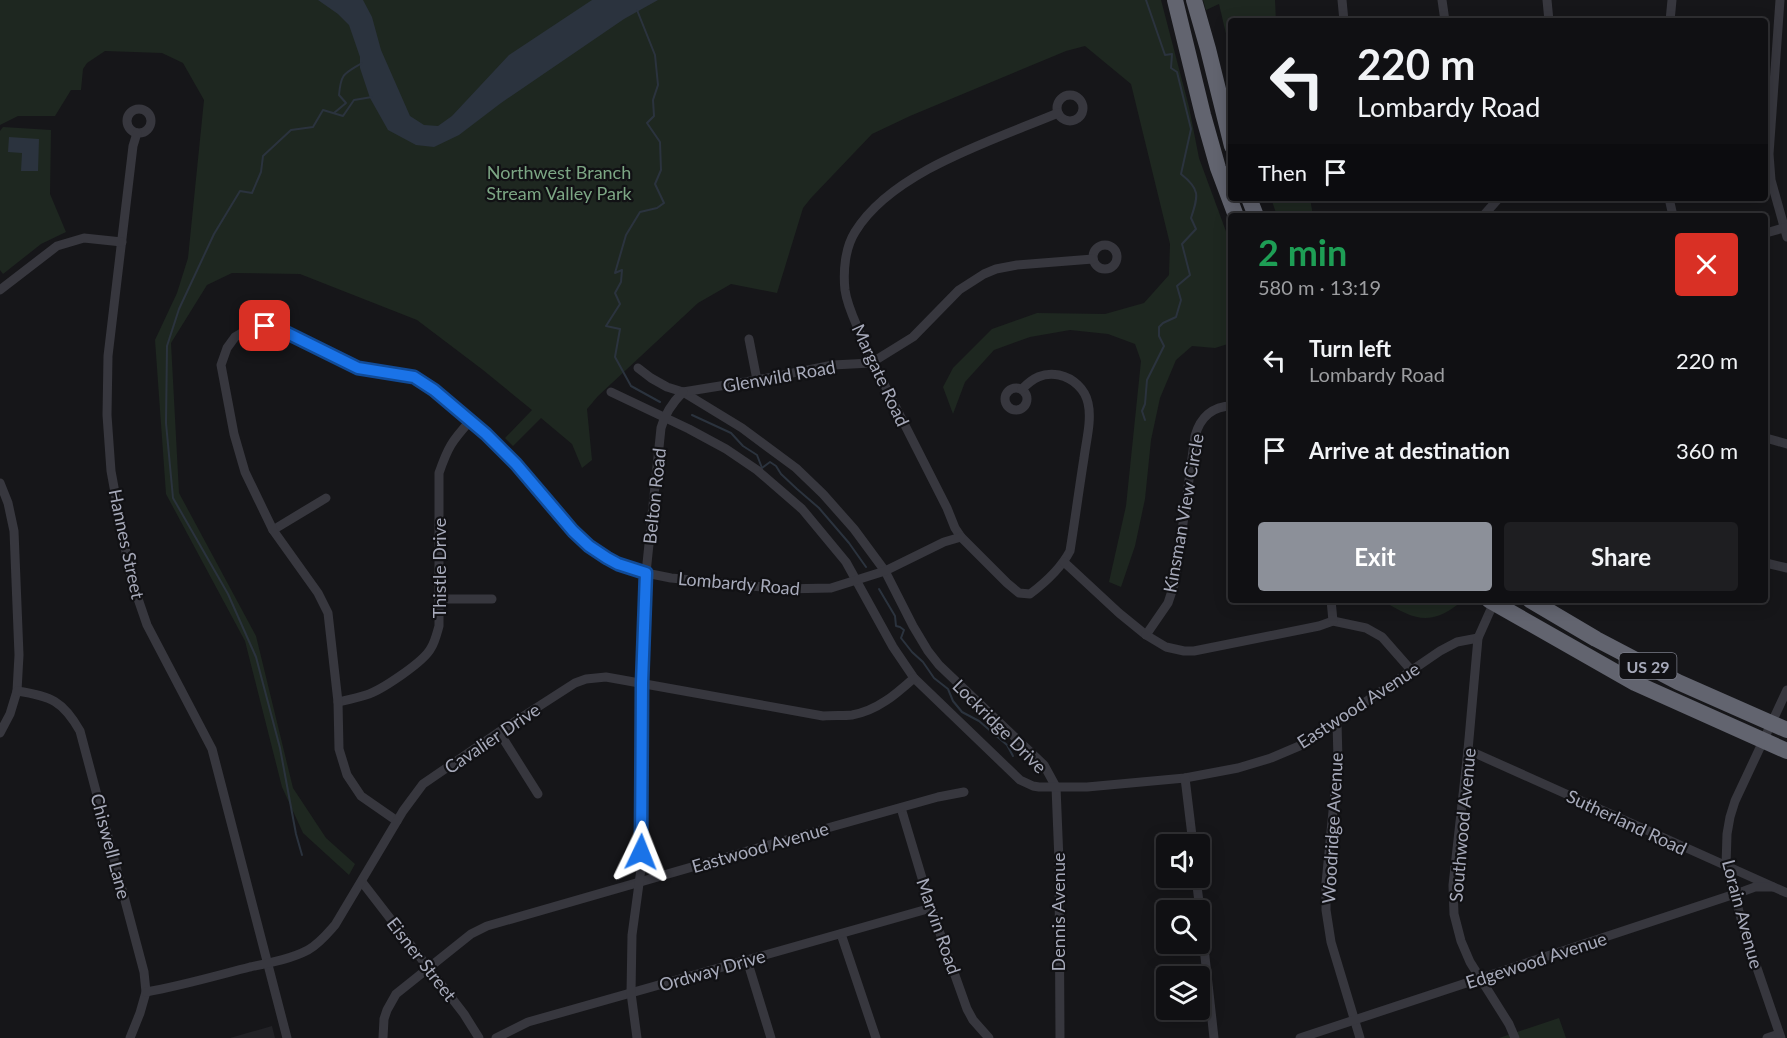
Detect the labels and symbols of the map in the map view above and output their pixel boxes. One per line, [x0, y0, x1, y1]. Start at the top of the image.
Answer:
park label: Northwest Branch Stream Valley Park [486, 161, 633, 204]
pin [239, 300, 290, 351]
street label: Margate Road [848, 320, 914, 430]
street label: Glenwild Road [721, 355, 837, 397]
street label: Kinsman View Circle [1158, 432, 1208, 594]
street label: Belton Road [638, 447, 670, 545]
street label: Hannes Street [105, 487, 149, 602]
street label: Thistle Drive [428, 518, 450, 618]
street label: Lombardy Road [677, 567, 801, 599]
road number: US 29 [1620, 653, 1676, 679]
street label: Eastwood Avenue [1293, 657, 1423, 753]
street label: Lockridge Drive [948, 674, 1052, 778]
street label: Cavalier Drive [440, 698, 544, 778]
street label: Southwood Avenue [1444, 747, 1480, 903]
street label: Woodridge Avenue [1317, 752, 1347, 904]
street label: Sutherland Road [1563, 785, 1691, 859]
street label: Chiswell Lane [86, 791, 136, 901]
street label: Eastwood Avenue [689, 817, 831, 877]
position arrow [609, 820, 673, 884]
street label: Dennis Avenue [1047, 853, 1069, 971]
street label: Lorain Avenue [1718, 857, 1768, 971]
street label: Marvin Road [912, 875, 966, 977]
street label: Eisner Street [382, 913, 462, 1006]
street label: Edgewood Avenue [1463, 927, 1609, 993]
street label: Ordway Drive [656, 944, 768, 996]

